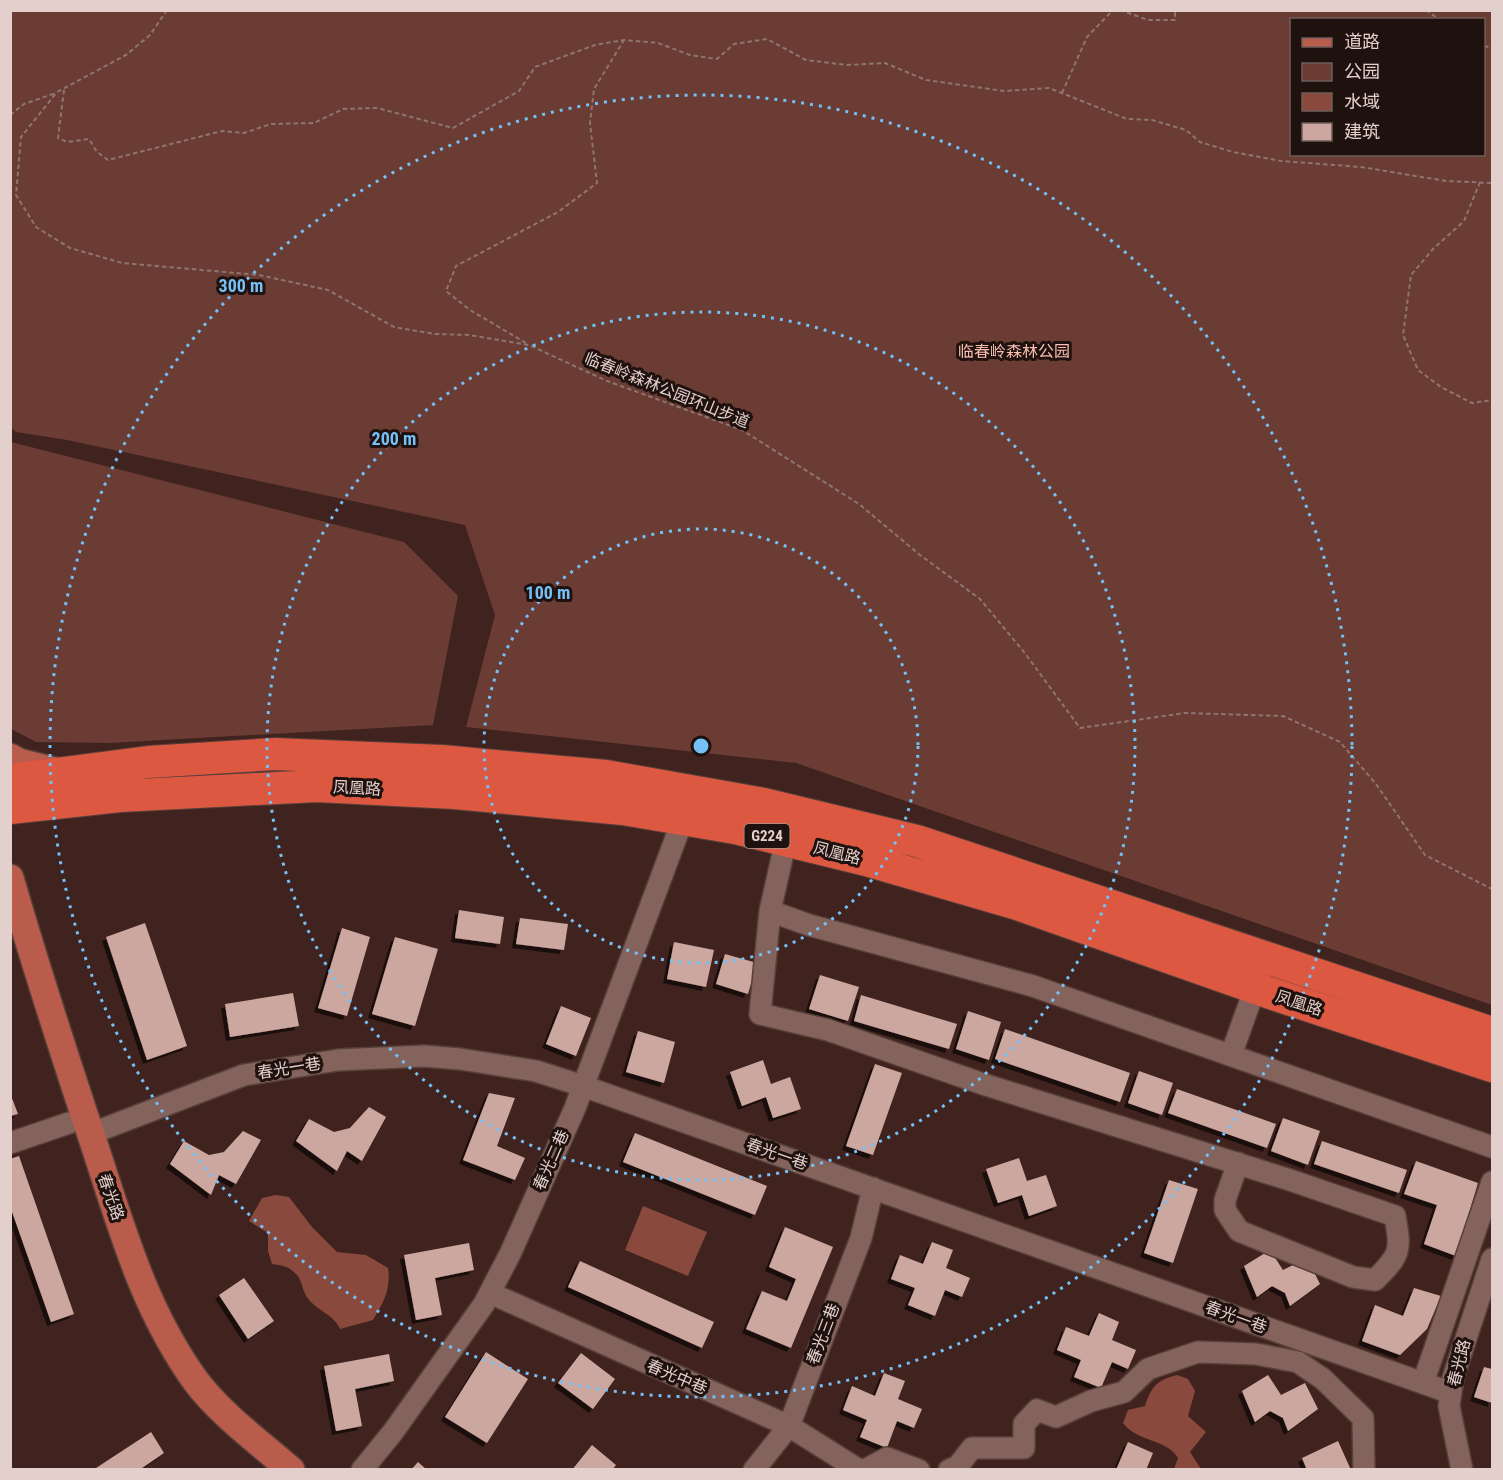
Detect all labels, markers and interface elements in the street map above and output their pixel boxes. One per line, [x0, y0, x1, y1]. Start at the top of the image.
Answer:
legend [1290, 18, 1485, 156]
text: 道路 [1344, 31, 1380, 52]
text: 公园 [1344, 61, 1380, 82]
text: 水域 [1344, 91, 1380, 112]
text: 建筑 [1344, 121, 1380, 142]
text: 300 m [219, 275, 263, 296]
park label: 临春岭森林公园 [958, 342, 1070, 361]
street label: 临春岭森林公园环山步道 [582, 348, 752, 432]
text: 200 m [372, 428, 416, 449]
text: 100 m [526, 582, 570, 603]
centre of rings [691, 736, 711, 756]
street label: 凤凰路 [333, 777, 381, 799]
road number: G224 [744, 824, 789, 848]
street label: 凤凰路 [811, 838, 863, 868]
street label: 凤凰路 [1273, 987, 1325, 1019]
street label: 春光一巷 [256, 1054, 322, 1082]
street label: 春光二巷 [529, 1127, 573, 1193]
street label: 春光一巷 [744, 1135, 810, 1173]
street label: 春光路 [94, 1171, 128, 1223]
street label: 春光一巷 [1203, 1297, 1269, 1337]
street label: 春光三巷 [803, 1301, 843, 1367]
street label: 春光路 [1444, 1337, 1474, 1389]
street label: 春光中巷 [644, 1356, 710, 1398]

